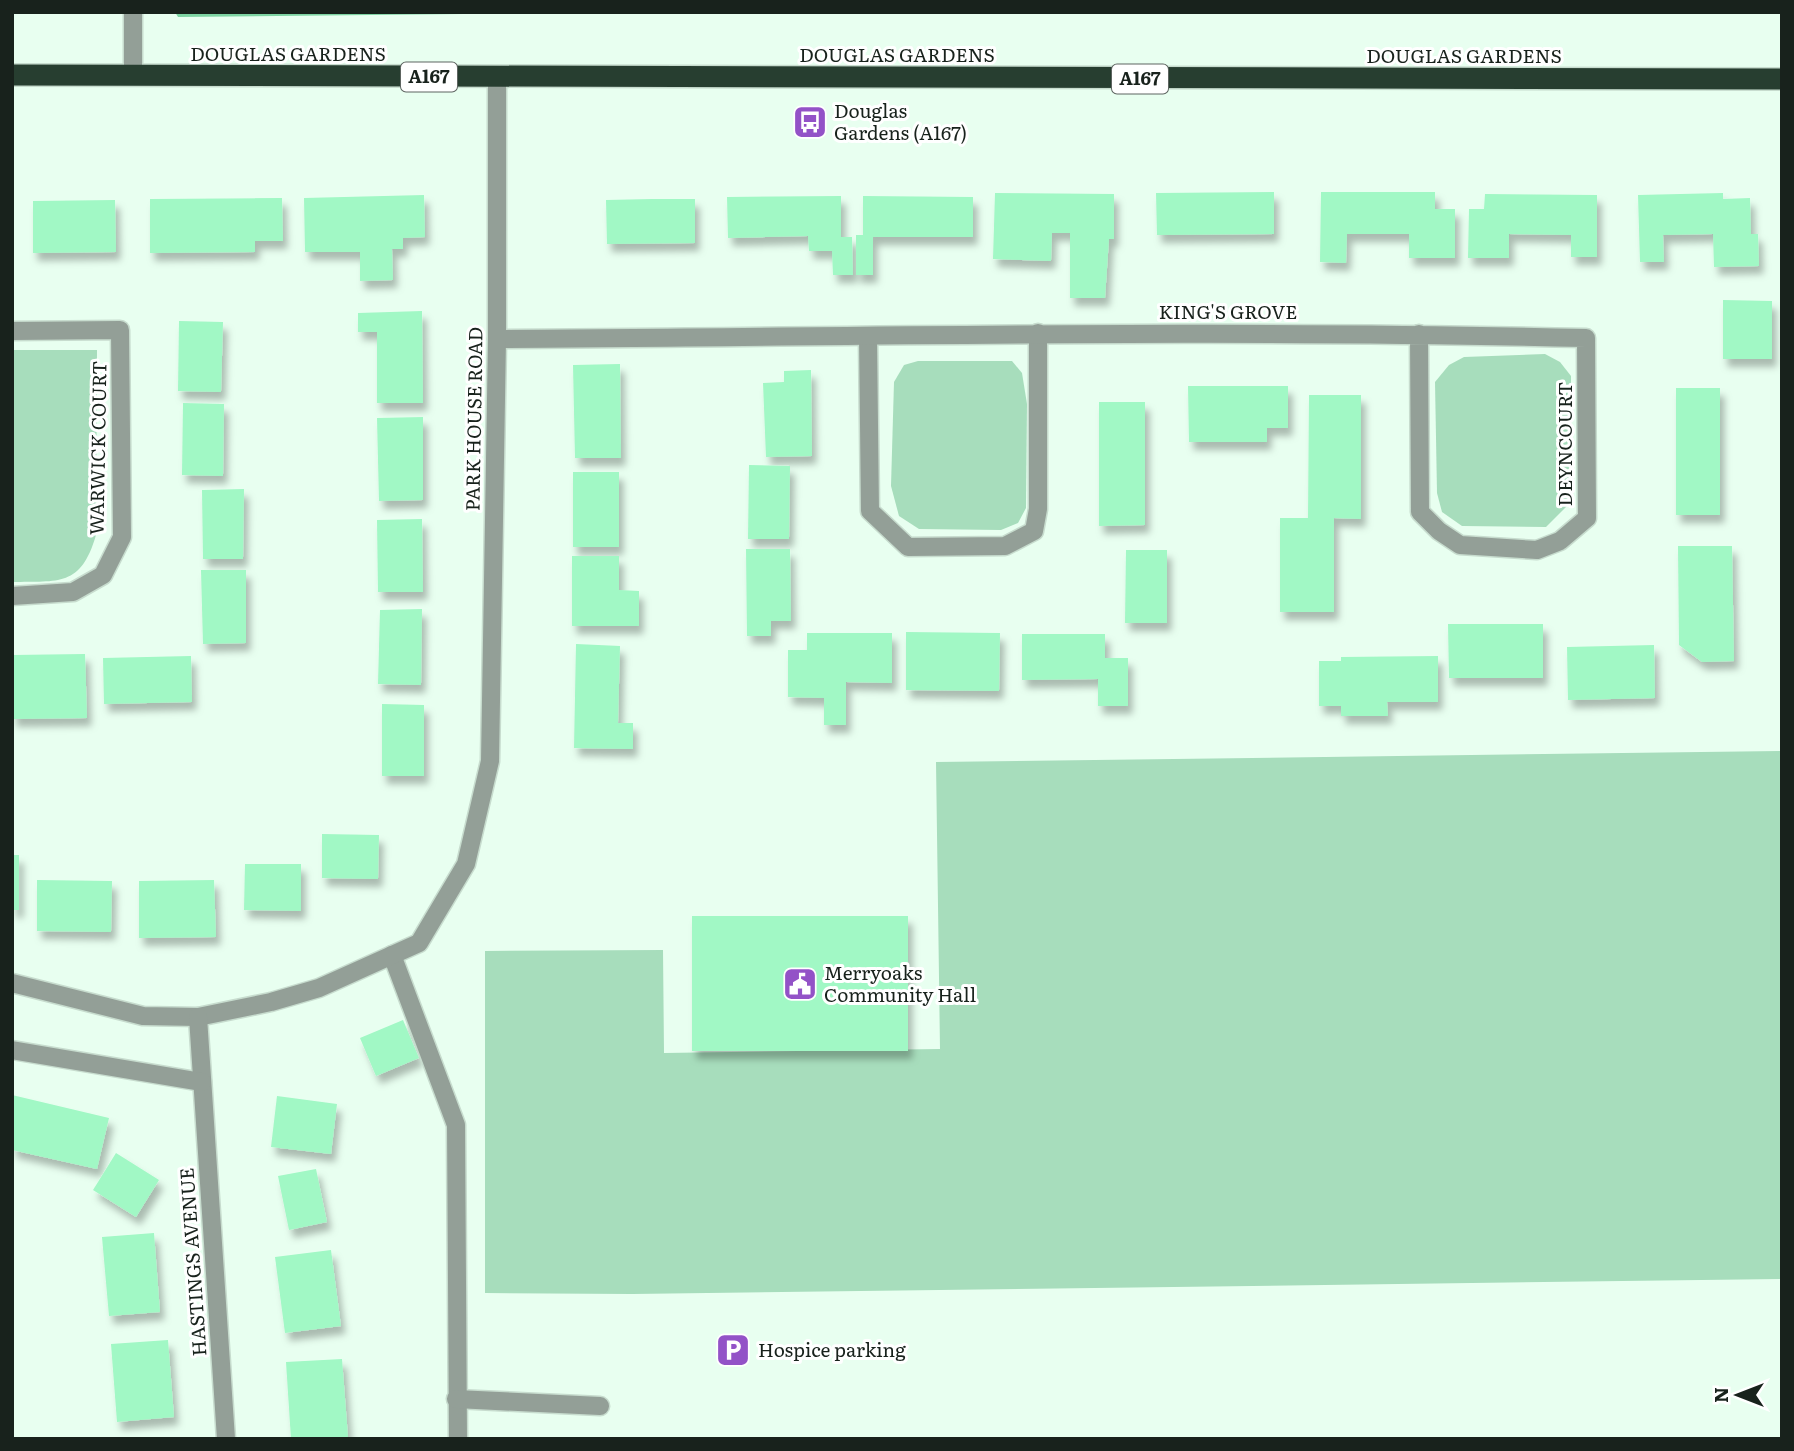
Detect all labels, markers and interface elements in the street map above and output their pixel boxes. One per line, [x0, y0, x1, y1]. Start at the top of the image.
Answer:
street label: DOUGLAS GARDENS [190, 39, 386, 67]
street label: DOUGLAS GARDENS [799, 40, 995, 68]
street label: DOUGLAS GARDENS [1366, 41, 1562, 69]
road number: A167 [401, 62, 457, 92]
road number: A167 [1112, 64, 1168, 94]
place label: Douglas Gardens (A167) [834, 96, 967, 146]
bus stop icon: Douglas Gardens (A167) [791, 103, 829, 141]
street label: KING'S GROVE [1159, 297, 1297, 325]
street label: PARK HOUSE ROAD [457, 327, 489, 511]
street label: WARWICK COURT [81, 361, 113, 535]
street label: DEYNCOURT [1550, 382, 1578, 506]
place label: Merryoaks Community Hall [824, 958, 976, 1008]
public building icon: Merryoaks Community Hall [781, 965, 819, 1003]
street label: HASTINGS AVENUE [171, 1167, 213, 1357]
parking icon: Hospice parking [714, 1331, 752, 1369]
place label: Hospice parking [758, 1335, 906, 1363]
north arrow [1703, 1360, 1773, 1430]
text: N [1706, 1387, 1734, 1403]

